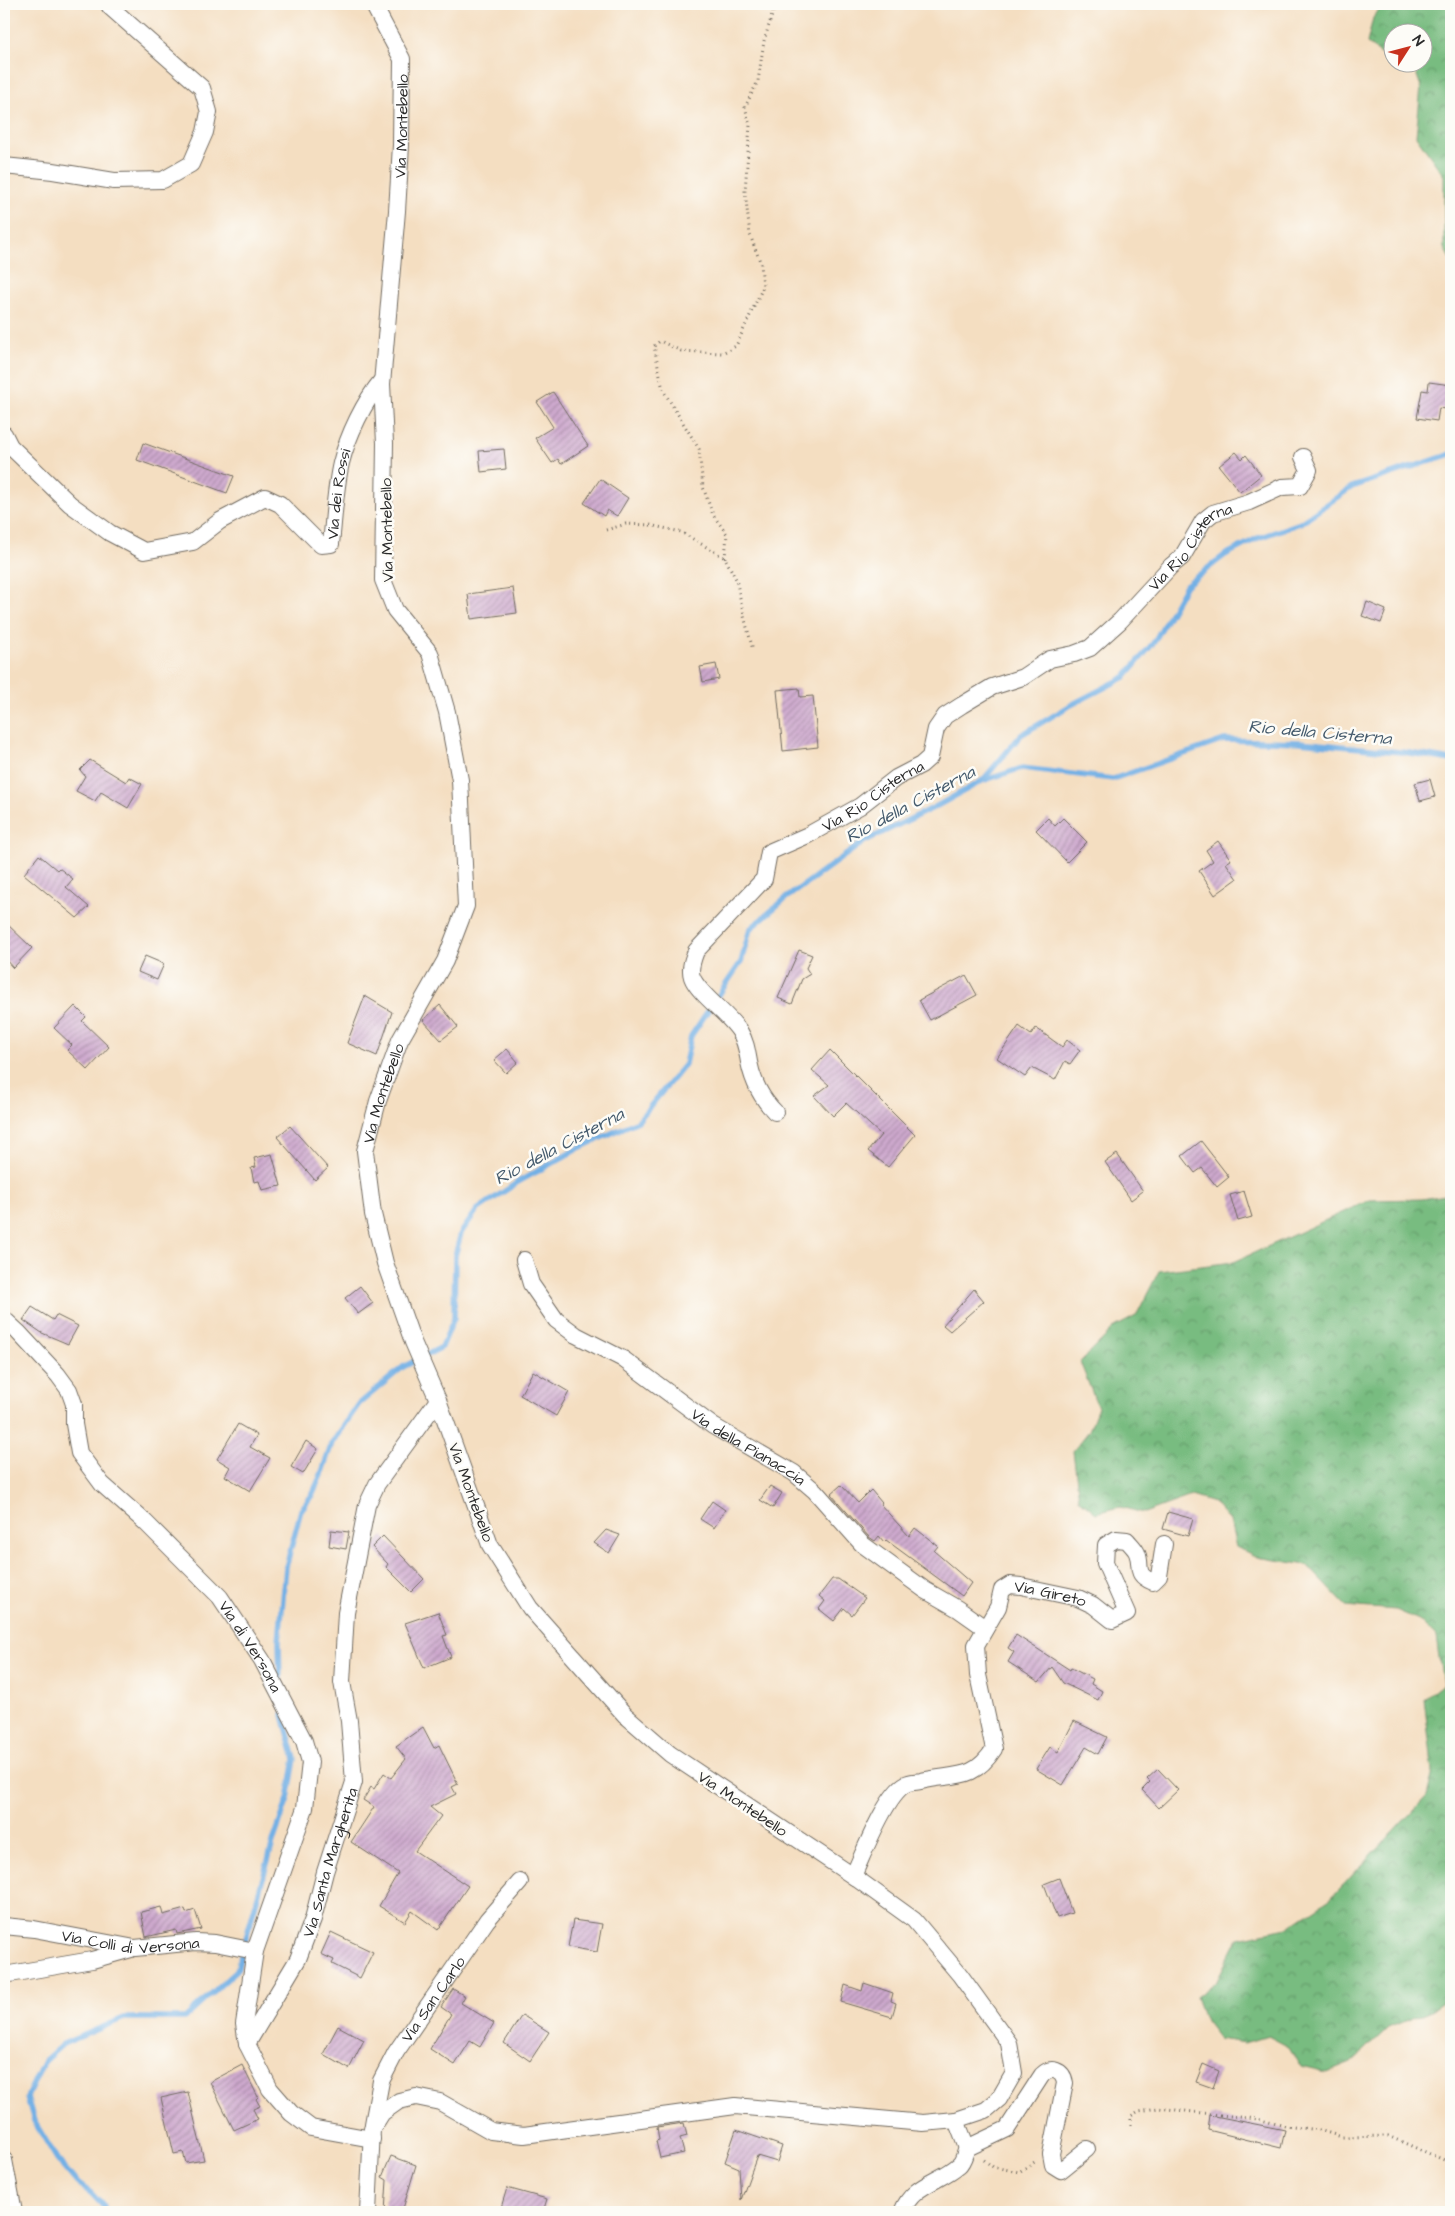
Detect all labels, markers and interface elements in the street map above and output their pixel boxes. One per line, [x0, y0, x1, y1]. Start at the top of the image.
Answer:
north arrow [1382, 22, 1432, 72]
text: N [1407, 32, 1429, 51]
street label: Via Montebello [389, 74, 414, 179]
street label: Via dei Rossi [322, 445, 357, 540]
street label: Via Montebello [375, 478, 399, 582]
street label: Via Rio Cisterna [1143, 498, 1235, 596]
water label: Rio della Cisterna [1247, 714, 1393, 751]
street label: Via Rio Cisterna [818, 755, 928, 837]
water label: Rio della Cisterna [841, 759, 980, 849]
street label: Via Montebello [357, 1040, 410, 1146]
water label: Rio della Cisterna [490, 1101, 629, 1191]
street label: Via della Pianaccia [686, 1403, 810, 1491]
street label: Via Montebello [443, 1440, 499, 1545]
street label: Via Gireto [1013, 1575, 1090, 1613]
street label: Via di Versona [213, 1596, 287, 1696]
street label: Via Montebello [693, 1766, 792, 1842]
street label: Via Santa Margherita [297, 1785, 364, 1941]
street label: Via Colli di Versona [60, 1924, 200, 1960]
street label: Via San Carlo [396, 1952, 471, 2047]

